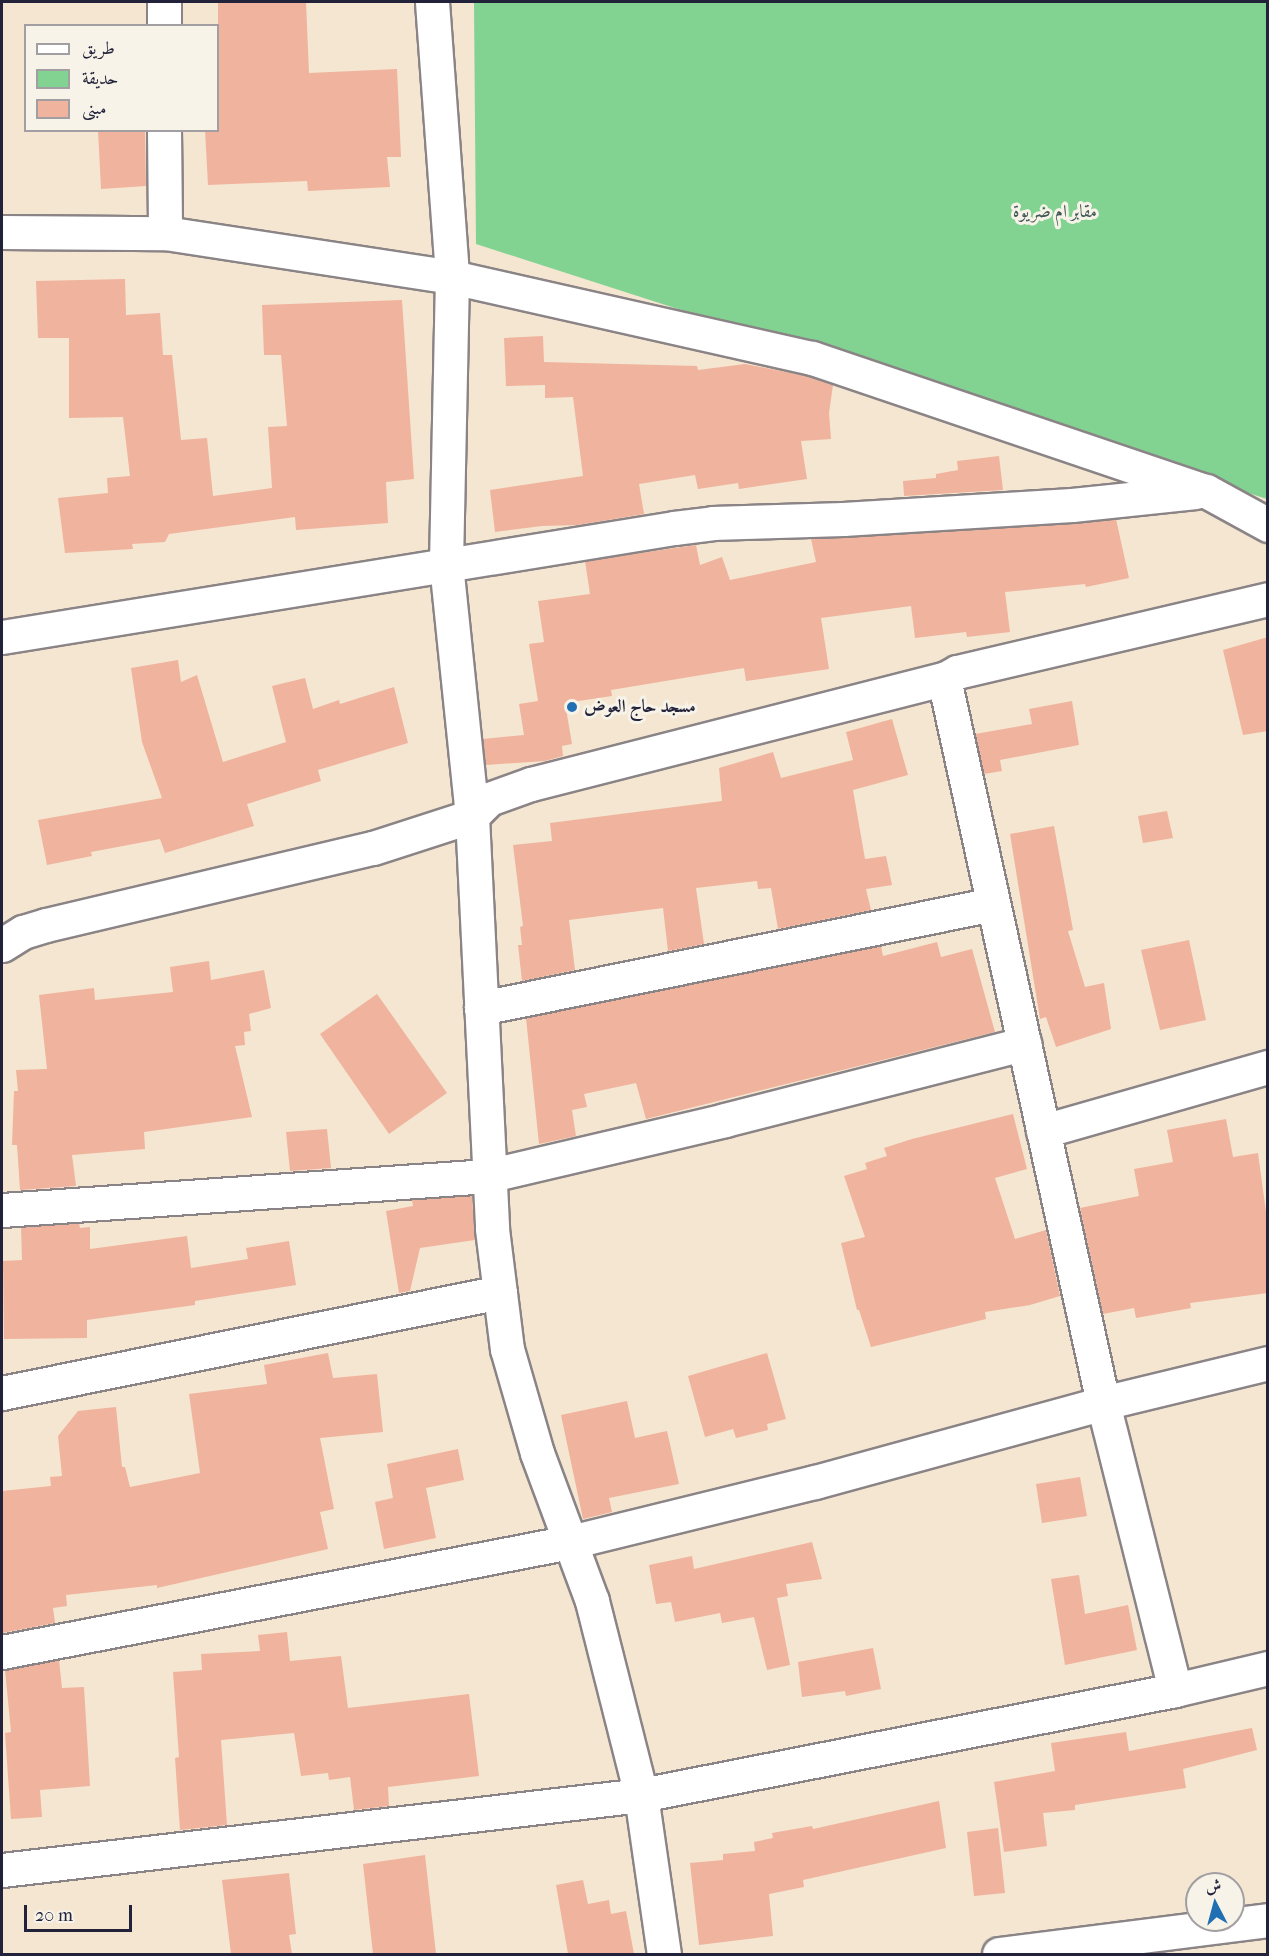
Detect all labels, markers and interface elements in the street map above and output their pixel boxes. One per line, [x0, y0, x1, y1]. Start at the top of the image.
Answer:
legend [24, 24, 219, 132]
text: طريق [82, 38, 115, 59]
text: حديقة [82, 68, 118, 89]
text: مبنى [82, 98, 107, 119]
park label: مقابر ام ضريوة [1013, 201, 1097, 223]
place label: مسجد حاج العوض [584, 696, 696, 718]
marker: مسجد حاج العوض [565, 700, 579, 714]
north arrow [1185, 1872, 1245, 1932]
text: ش [1204, 1875, 1222, 1896]
scale bar [27, 1893, 135, 1931]
text: 20 m [35, 1905, 73, 1926]

